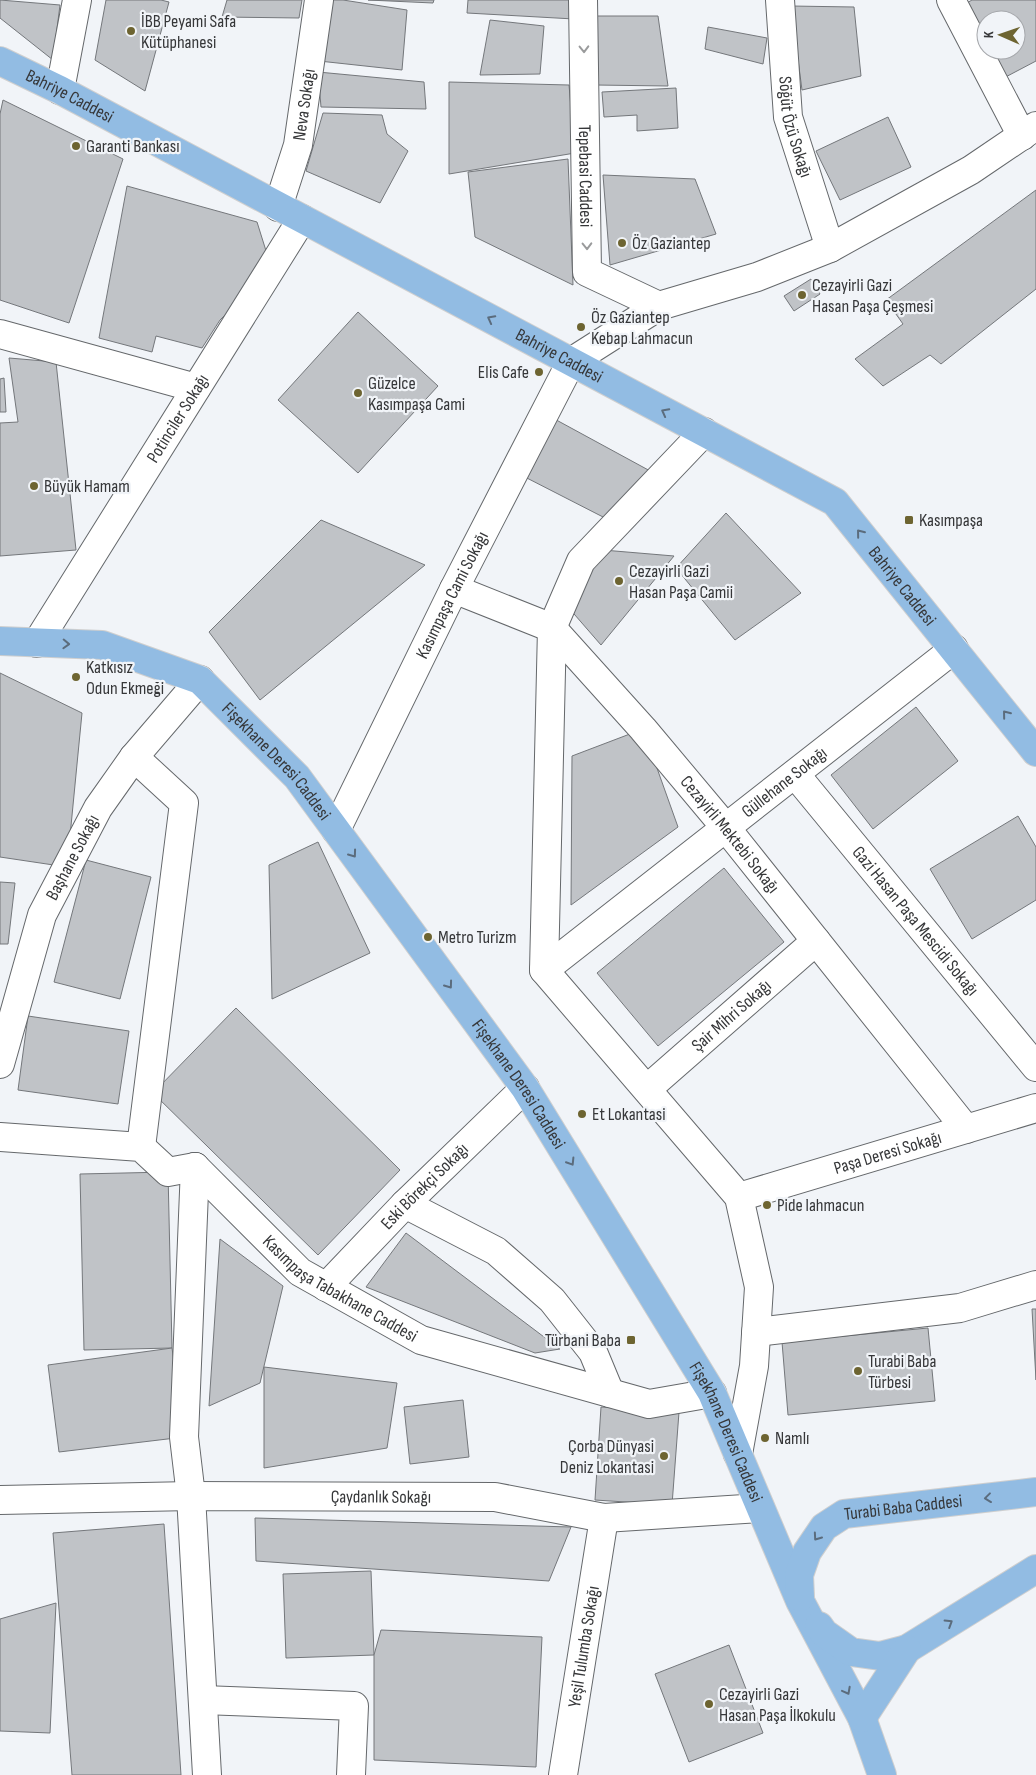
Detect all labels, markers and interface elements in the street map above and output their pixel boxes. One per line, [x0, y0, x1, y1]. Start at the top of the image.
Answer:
north arrow [976, 10, 1026, 60]
place label: İBB Peyami Safa Kütüphanesi [141, 11, 236, 53]
marker: İBB Peyami Safa Kütüphanesi [125, 25, 137, 37]
text: K [980, 31, 997, 38]
one-way arrow [579, 45, 589, 53]
street label: Bahriye Caddesi [22, 65, 117, 128]
street label: Neva Sokağı [289, 67, 320, 142]
street label: Söğüt Özü Sokağı [774, 75, 817, 180]
street label: Tepebasi Caddesi [574, 125, 596, 227]
place label: Garanti Bankası [86, 136, 179, 157]
marker: Garanti Bankası [70, 140, 82, 152]
place label: Öz Gaziantep [632, 233, 711, 254]
marker: Öz Gaziantep [616, 237, 628, 249]
one-way arrow [582, 242, 592, 250]
place label: Cezayirli Gazi Hasan Paşa Çeşmesi [812, 275, 933, 317]
marker: Cezayirli Gazi Hasan Paşa Çeşmesi [796, 289, 808, 301]
place label: Öz Gaziantep Kebap Lahmacun [591, 307, 693, 349]
one-way arrow [487, 315, 496, 325]
marker: Öz Gaziantep Kebap Lahmacun [575, 321, 587, 333]
street label: Bahriye Caddesi [512, 324, 606, 388]
place label: Elis Cafe [478, 362, 529, 383]
marker: Elis Cafe [533, 366, 545, 378]
street label: Potinciler Sokağı [142, 370, 213, 467]
place label: Güzelce Kasımpaşa Cami [368, 373, 465, 415]
marker: Güzelce Kasımpaşa Cami [352, 387, 364, 399]
one-way arrow [661, 408, 670, 418]
place label: Büyük Hamam [44, 476, 130, 497]
marker: Büyük Hamam [28, 480, 40, 492]
place label: Kasımpaşa [919, 510, 983, 531]
marker: Kasımpaşa [903, 514, 915, 526]
street label: Kasımpaşa Cami Sokağı [412, 528, 493, 662]
one-way arrow [858, 530, 866, 539]
street label: Bahriye Caddesi [864, 542, 940, 630]
place label: Cezayirli Gazi Hasan Paşa Camii [629, 561, 733, 603]
marker: Cezayirli Gazi Hasan Paşa Camii [613, 575, 625, 587]
one-way arrow [62, 638, 70, 649]
place label: Katkısız Odun Ekmeği [86, 657, 164, 699]
marker: Katkısız Odun Ekmeği [70, 671, 82, 683]
street label: Fişekhane Deresi Caddesi [218, 698, 335, 824]
one-way arrow [1002, 711, 1011, 720]
street label: Güllehane Sokağı [738, 742, 831, 822]
street label: Cezayirli Mektebi Sokağı [676, 772, 784, 897]
street label: Başhane Sokağı [42, 811, 104, 904]
street label: Gazi Hasan Paşa Mescidi Sokağı [848, 842, 983, 1000]
one-way arrow [348, 848, 356, 857]
place label: Metro Turizm [438, 927, 517, 948]
marker: Metro Turizm [422, 931, 434, 943]
street label: Şair Mihri Sokağı [687, 975, 776, 1056]
one-way arrow [444, 979, 452, 988]
street label: Fişekhane Deresi Caddesi [467, 1015, 570, 1153]
place label: Et Lokantasi [592, 1104, 666, 1125]
marker: Et Lokantasi [576, 1108, 588, 1120]
street label: Paşa Deresi Sokağı [831, 1127, 944, 1179]
street label: Eski Börekçi Sokağı [377, 1139, 473, 1234]
one-way arrow [565, 1157, 574, 1166]
place label: Pide lahmacun [777, 1195, 864, 1216]
marker: Pide lahmacun [761, 1199, 773, 1211]
street label: Kasımpaşa Tabakhane Caddesi [258, 1231, 421, 1347]
place label: Türbani Baba [545, 1330, 621, 1351]
marker: Türbani Baba [625, 1334, 637, 1346]
place label: Turabi Baba Türbesi [868, 1351, 936, 1393]
street label: Fişekhane Deresi Caddesi [684, 1358, 767, 1505]
marker: Turabi Baba Türbesi [852, 1365, 864, 1377]
place label: Namlı [775, 1428, 809, 1449]
marker: Namlı [759, 1432, 771, 1444]
place label: Çorba Dünyasi Deniz Lokantasi [560, 1436, 654, 1478]
marker: Çorba Dünyasi Deniz Lokantasi [658, 1450, 670, 1462]
street label: Çaydanlık Sokağı [331, 1486, 431, 1508]
street label: Turabi Baba Caddesi [843, 1491, 963, 1525]
one-way arrow [983, 1492, 991, 1503]
one-way arrow [814, 1531, 823, 1541]
street label: Yeşil Tulumba Sokağı [564, 1584, 604, 1709]
one-way arrow [943, 1620, 952, 1630]
place label: Cezayirli Gazi Hasan Paşa İlkokulu [719, 1684, 836, 1726]
one-way arrow [841, 1686, 851, 1695]
marker: Cezayirli Gazi Hasan Paşa İlkokulu [703, 1698, 715, 1710]

